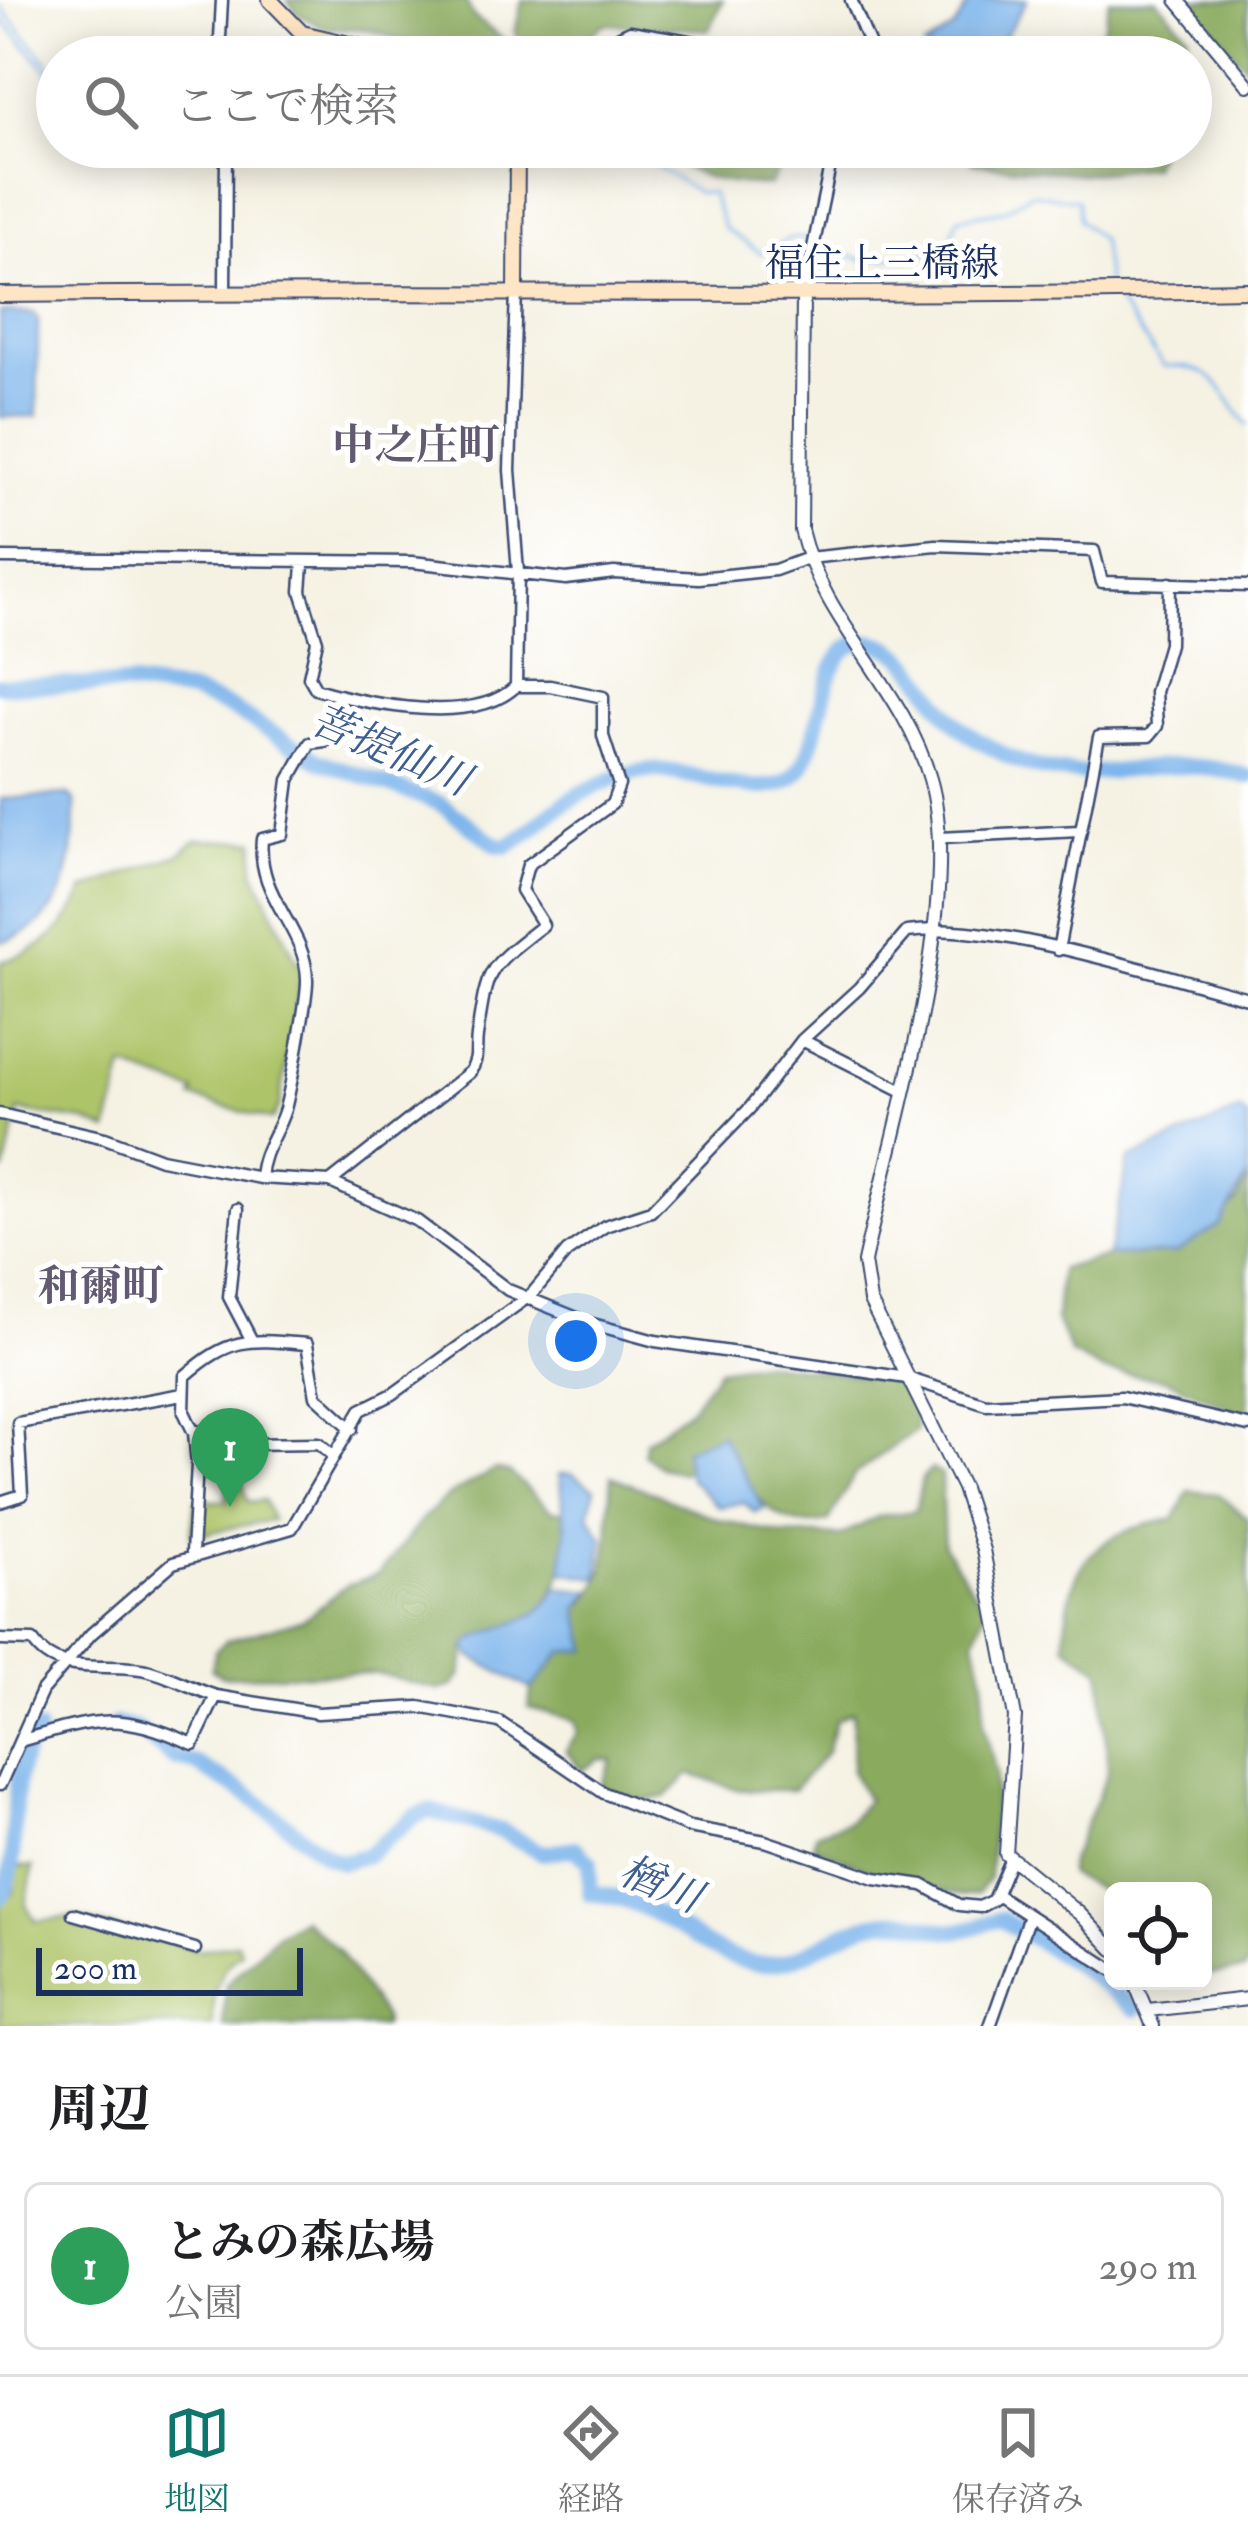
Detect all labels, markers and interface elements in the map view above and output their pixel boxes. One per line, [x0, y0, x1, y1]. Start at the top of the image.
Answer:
search box [36, 36, 1212, 168]
icon: search [78, 69, 144, 135]
text: ここで検索 [174, 79, 399, 135]
street label: 福住上三橋線 [765, 239, 999, 288]
district label: 中之庄町 [332, 420, 500, 472]
water label: 菩提仙川 [303, 694, 481, 809]
district label: 和爾町 [38, 1261, 164, 1313]
your location [546, 1311, 606, 1371]
pin: 1 [191, 1408, 269, 1507]
water label: 楢川 [612, 1845, 713, 1926]
map controls [1104, 1882, 1212, 1990]
button: locate [1104, 1882, 1212, 1990]
scale bar [36, 1942, 303, 1995]
text: 200 m [54, 1948, 137, 1989]
text: 周辺 [48, 2078, 150, 2142]
text: とみの森広場 [165, 2215, 435, 2271]
text: 1 [83, 2242, 97, 2291]
text: 290 m [1099, 2242, 1197, 2291]
text: 公園 [165, 2279, 243, 2328]
tab: 地図 [164, 2400, 230, 2520]
tab: 経路 [558, 2400, 624, 2520]
tab: 保存済み [952, 2400, 1084, 2520]

